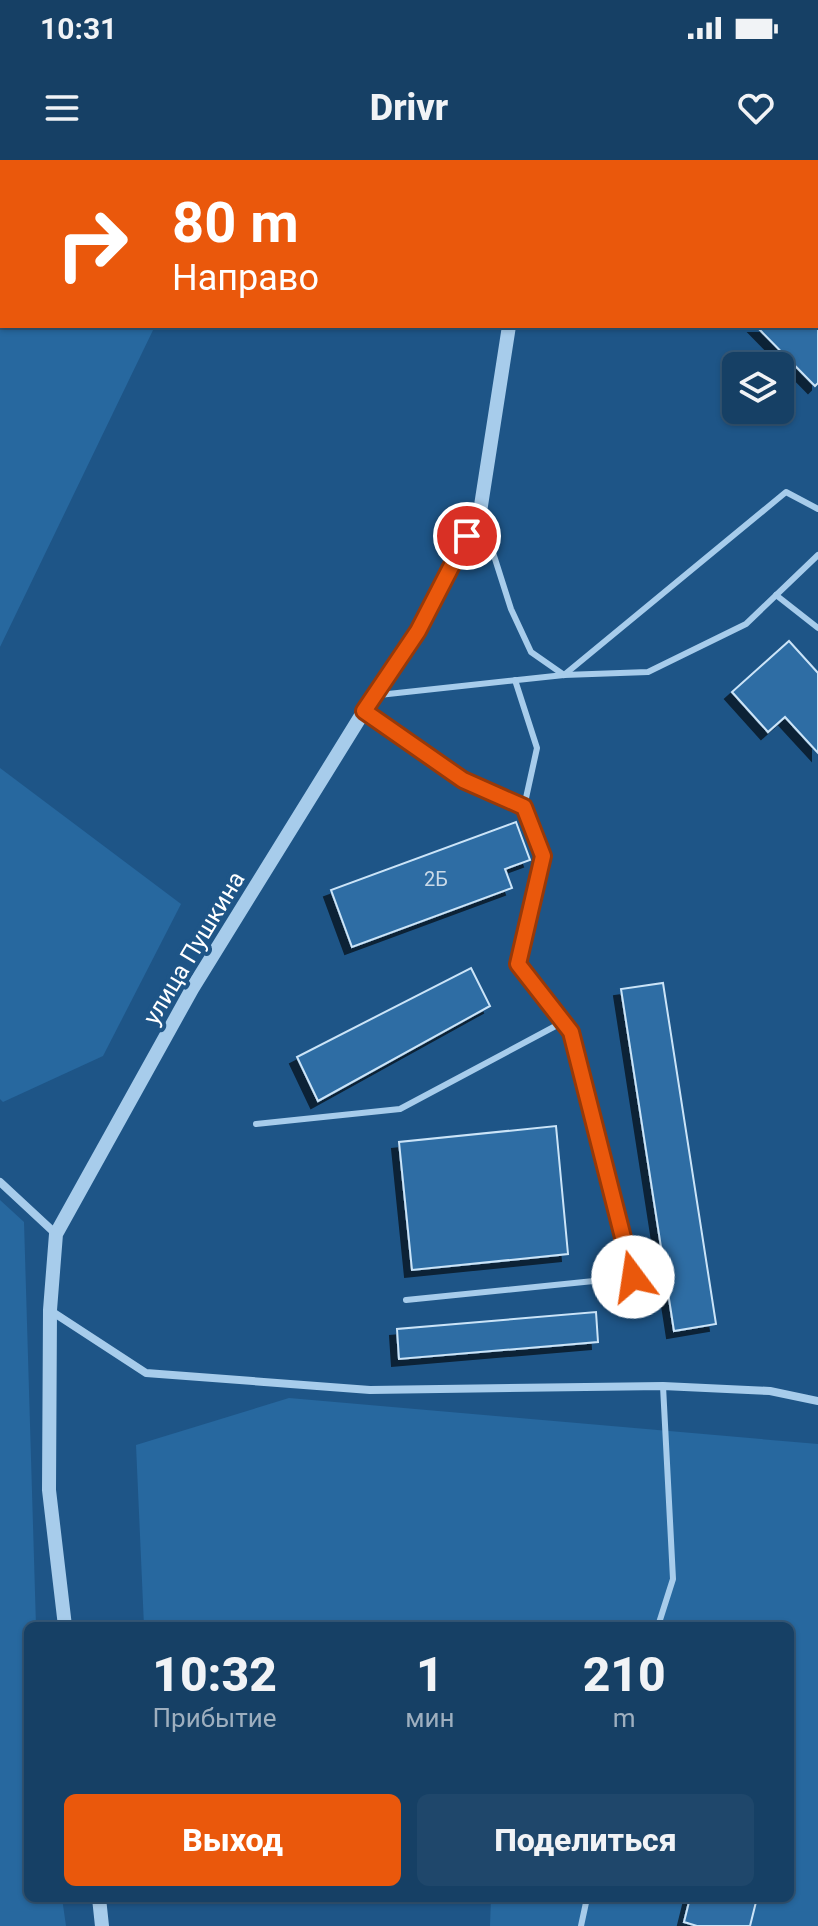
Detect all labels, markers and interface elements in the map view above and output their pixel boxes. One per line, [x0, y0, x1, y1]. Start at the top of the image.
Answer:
text: 10:31 [40, 11, 117, 46]
icon: menu [40, 86, 84, 130]
icon: heart [734, 86, 778, 130]
text: Drivr [370, 87, 448, 129]
text: 80 m [172, 190, 299, 256]
icon: right [40, 192, 144, 296]
text: Направо [172, 257, 319, 299]
map controls [722, 352, 794, 424]
button: layers [722, 352, 794, 424]
pin [433, 502, 501, 570]
icon: arrive [445, 514, 489, 558]
street label: улица Пушкина [137, 866, 251, 1030]
house number: 2Б [424, 867, 448, 891]
position arrow [591, 1235, 675, 1319]
text: 10:32 [152, 1646, 277, 1703]
text: 1 [416, 1646, 444, 1703]
text: 210 [583, 1646, 666, 1703]
text: Прибытие [153, 1703, 277, 1733]
text: мин [405, 1703, 454, 1733]
text: m [613, 1703, 636, 1733]
button: Выход [64, 1794, 401, 1886]
button: Поделиться [417, 1794, 754, 1886]

